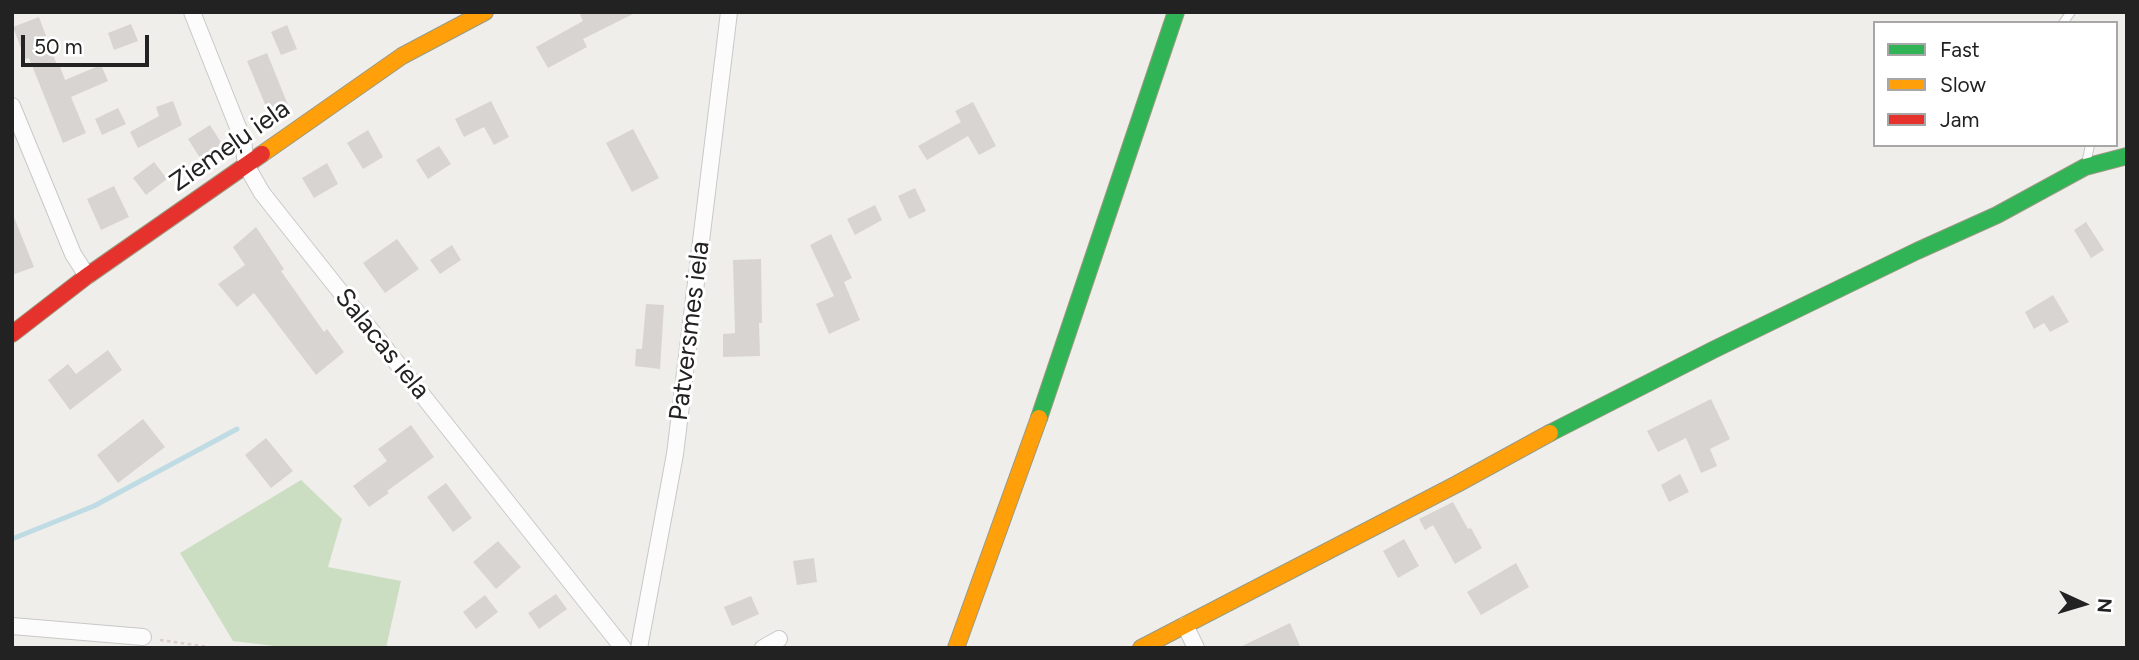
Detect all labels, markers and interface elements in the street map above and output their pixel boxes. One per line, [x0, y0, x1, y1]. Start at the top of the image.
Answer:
scale bar [24, 21, 152, 65]
legend [1873, 21, 2118, 147]
text: 50 m [34, 34, 83, 59]
text: Fast [1940, 37, 1980, 62]
text: Slow [1940, 72, 1986, 97]
street label: Ziemeļu iela [164, 93, 296, 199]
text: Jam [1940, 107, 1979, 132]
street label: Patversmes iela [664, 240, 716, 422]
street label: Salacas iela [328, 282, 436, 406]
north arrow [2048, 569, 2118, 639]
text: N [2092, 597, 2116, 614]

